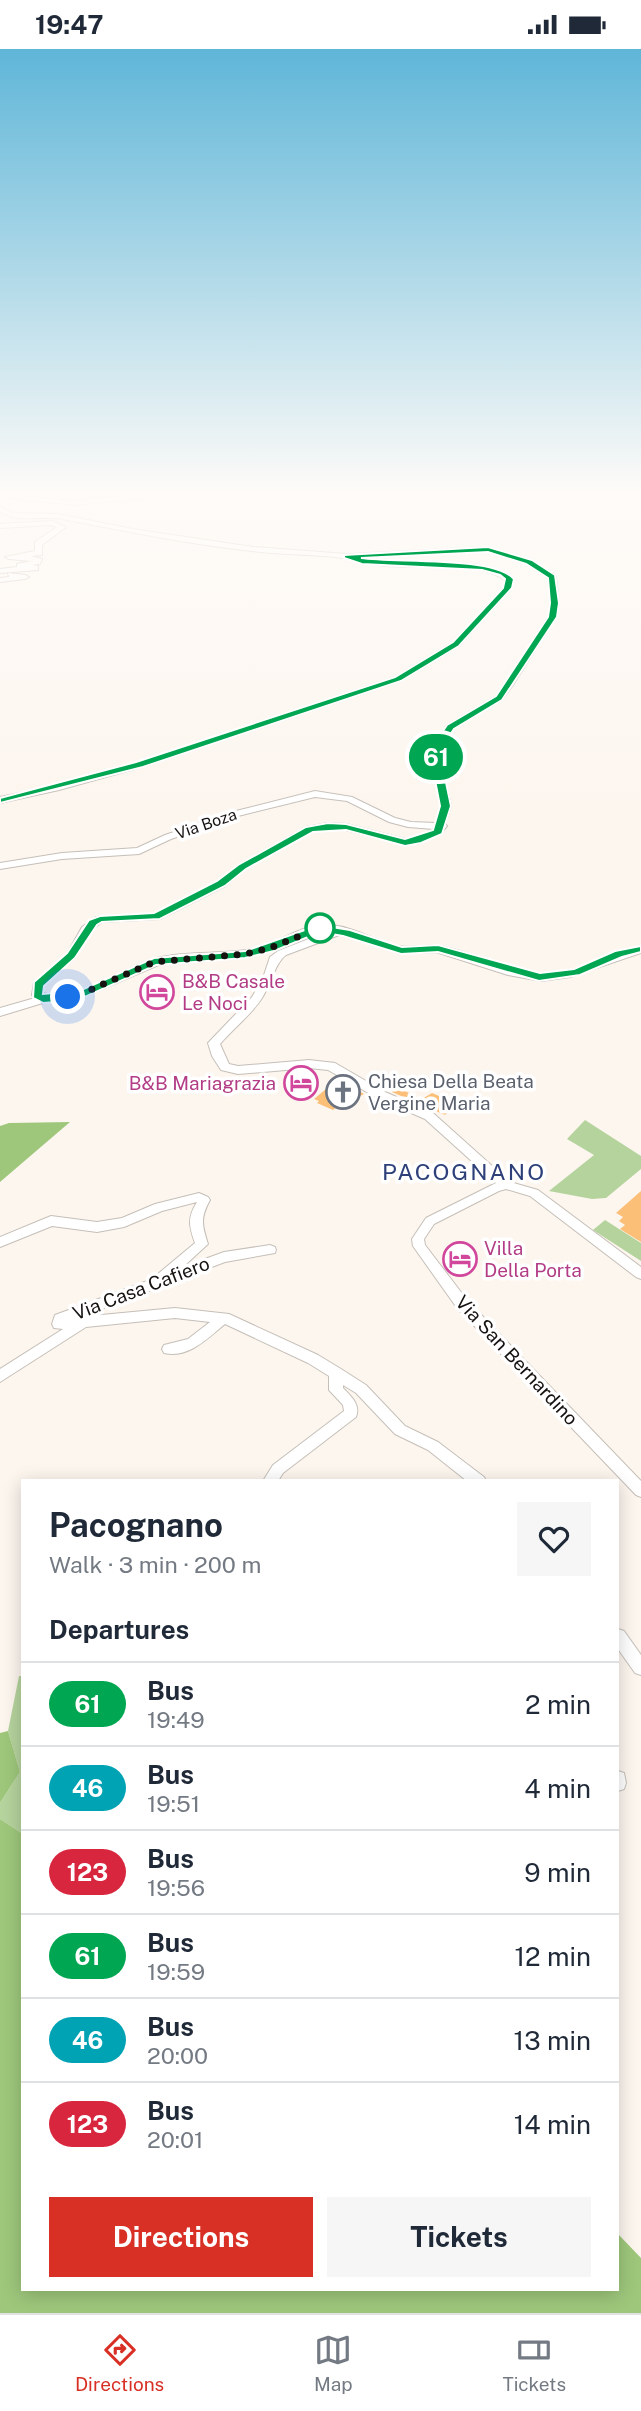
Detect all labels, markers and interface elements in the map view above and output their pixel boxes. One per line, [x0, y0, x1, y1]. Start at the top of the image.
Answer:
text: 19:47 [35, 9, 104, 40]
line badge: 61 [404, 734, 467, 780]
text: 61 [423, 743, 449, 771]
street label: Via Boza [173, 805, 239, 843]
unlabelled marker [305, 913, 335, 943]
place label: B&B Casale Le Noci [182, 970, 285, 1014]
hotel icon: B&B Casale Le Noci [138, 973, 176, 1011]
your location [50, 979, 85, 1014]
hotel icon: B&B Mariagrazia [282, 1064, 320, 1102]
place label: Chiesa Della Beata Vergine Maria [368, 1070, 534, 1114]
place label: B&B Mariagrazia [129, 1072, 276, 1094]
church icon: Chiesa Della Beata Vergine Maria [324, 1073, 362, 1111]
district label: PACOGNANO [382, 1158, 546, 1185]
place label: Villa Della Porta [484, 1237, 582, 1281]
hotel icon: Villa Della Porta [441, 1240, 479, 1278]
street label: Via Casa Cafiero [69, 1252, 213, 1324]
street label: Via San Bernardino [451, 1291, 583, 1429]
button: heart [517, 1502, 591, 1576]
text: Pacognano [49, 1506, 223, 1544]
text: Walk · 3 min · 200 m [49, 1551, 261, 1578]
text: Departures [49, 1614, 189, 1645]
text: Bus [147, 1675, 194, 1706]
text: 2 min [525, 1689, 591, 1720]
text: 61 [74, 1690, 101, 1718]
text: 19:49 [147, 1706, 205, 1733]
text: Bus [147, 1759, 194, 1790]
text: 4 min [524, 1773, 591, 1804]
text: 46 [72, 1774, 103, 1802]
text: 19:51 [147, 1790, 200, 1817]
text: Bus [147, 1843, 194, 1874]
text: 9 min [524, 1857, 591, 1888]
text: 123 [67, 1858, 108, 1886]
text: 19:56 [147, 1874, 205, 1901]
text: Bus [147, 1927, 194, 1958]
text: 12 min [515, 1941, 591, 1972]
text: 61 [74, 1942, 101, 1970]
text: 19:59 [147, 1958, 205, 1985]
text: Bus [147, 2011, 194, 2042]
text: 13 min [514, 2025, 591, 2056]
text: 46 [72, 2026, 103, 2054]
text: 20:00 [147, 2042, 208, 2069]
text: Bus [147, 2095, 194, 2126]
text: 14 min [514, 2109, 591, 2140]
text: 123 [67, 2110, 108, 2138]
text: 20:01 [147, 2126, 203, 2153]
button: Directions [49, 2197, 313, 2277]
button: Tickets [327, 2197, 591, 2277]
tab: Directions [75, 2331, 164, 2395]
tab: Map [314, 2331, 353, 2395]
tab: Tickets [502, 2331, 566, 2395]

